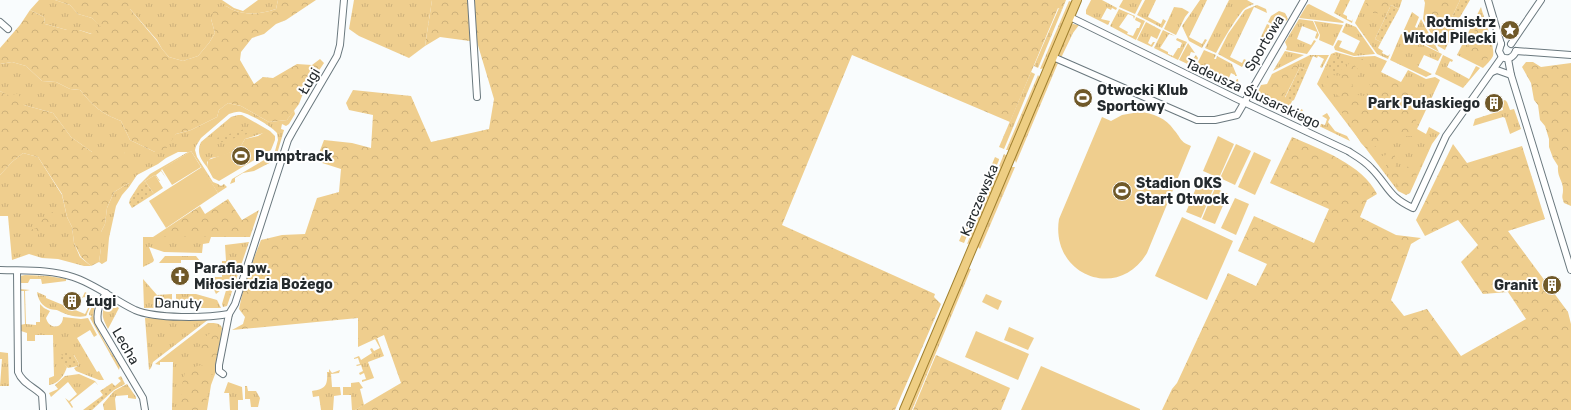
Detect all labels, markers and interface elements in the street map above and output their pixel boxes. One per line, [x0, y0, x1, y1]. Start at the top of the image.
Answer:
street label: Sportowa [1241, 12, 1288, 74]
place label: Rotmistrz Witold Pilecki [1403, 14, 1496, 47]
place icon: Rotmistrz Witold Pilecki [1499, 19, 1521, 41]
street label: Tadeusza Ślusarskiego [1182, 54, 1324, 132]
street label: Ługi [295, 65, 324, 98]
place label: Otwocki Klub Sportowy [1097, 82, 1188, 115]
sports icon: Otwocki Klub Sportowy [1072, 87, 1094, 109]
building icon: Park Pułaskiego [1483, 92, 1505, 114]
place label: Park Pułaskiego [1368, 95, 1480, 112]
sports icon: Pumptrack [230, 145, 252, 167]
place label: Pumptrack [255, 148, 333, 165]
street label: Karczewska [957, 162, 1002, 239]
place label: Stadion OKS Start Otwock [1136, 175, 1230, 208]
sports icon: Stadion OKS Start Otwock [1111, 180, 1133, 202]
place label: Parafia pw. Miłosierdzia Bożego [194, 260, 333, 293]
church icon: Parafia pw. Miłosierdzia Bożego [169, 265, 191, 287]
building icon: Granit [1541, 274, 1563, 296]
place label: Granit [1494, 277, 1538, 294]
building icon: Ługi [61, 290, 83, 312]
place label: Ługi [86, 293, 116, 310]
street label: Danuty [154, 295, 202, 312]
street label: Lecha [108, 325, 143, 368]

